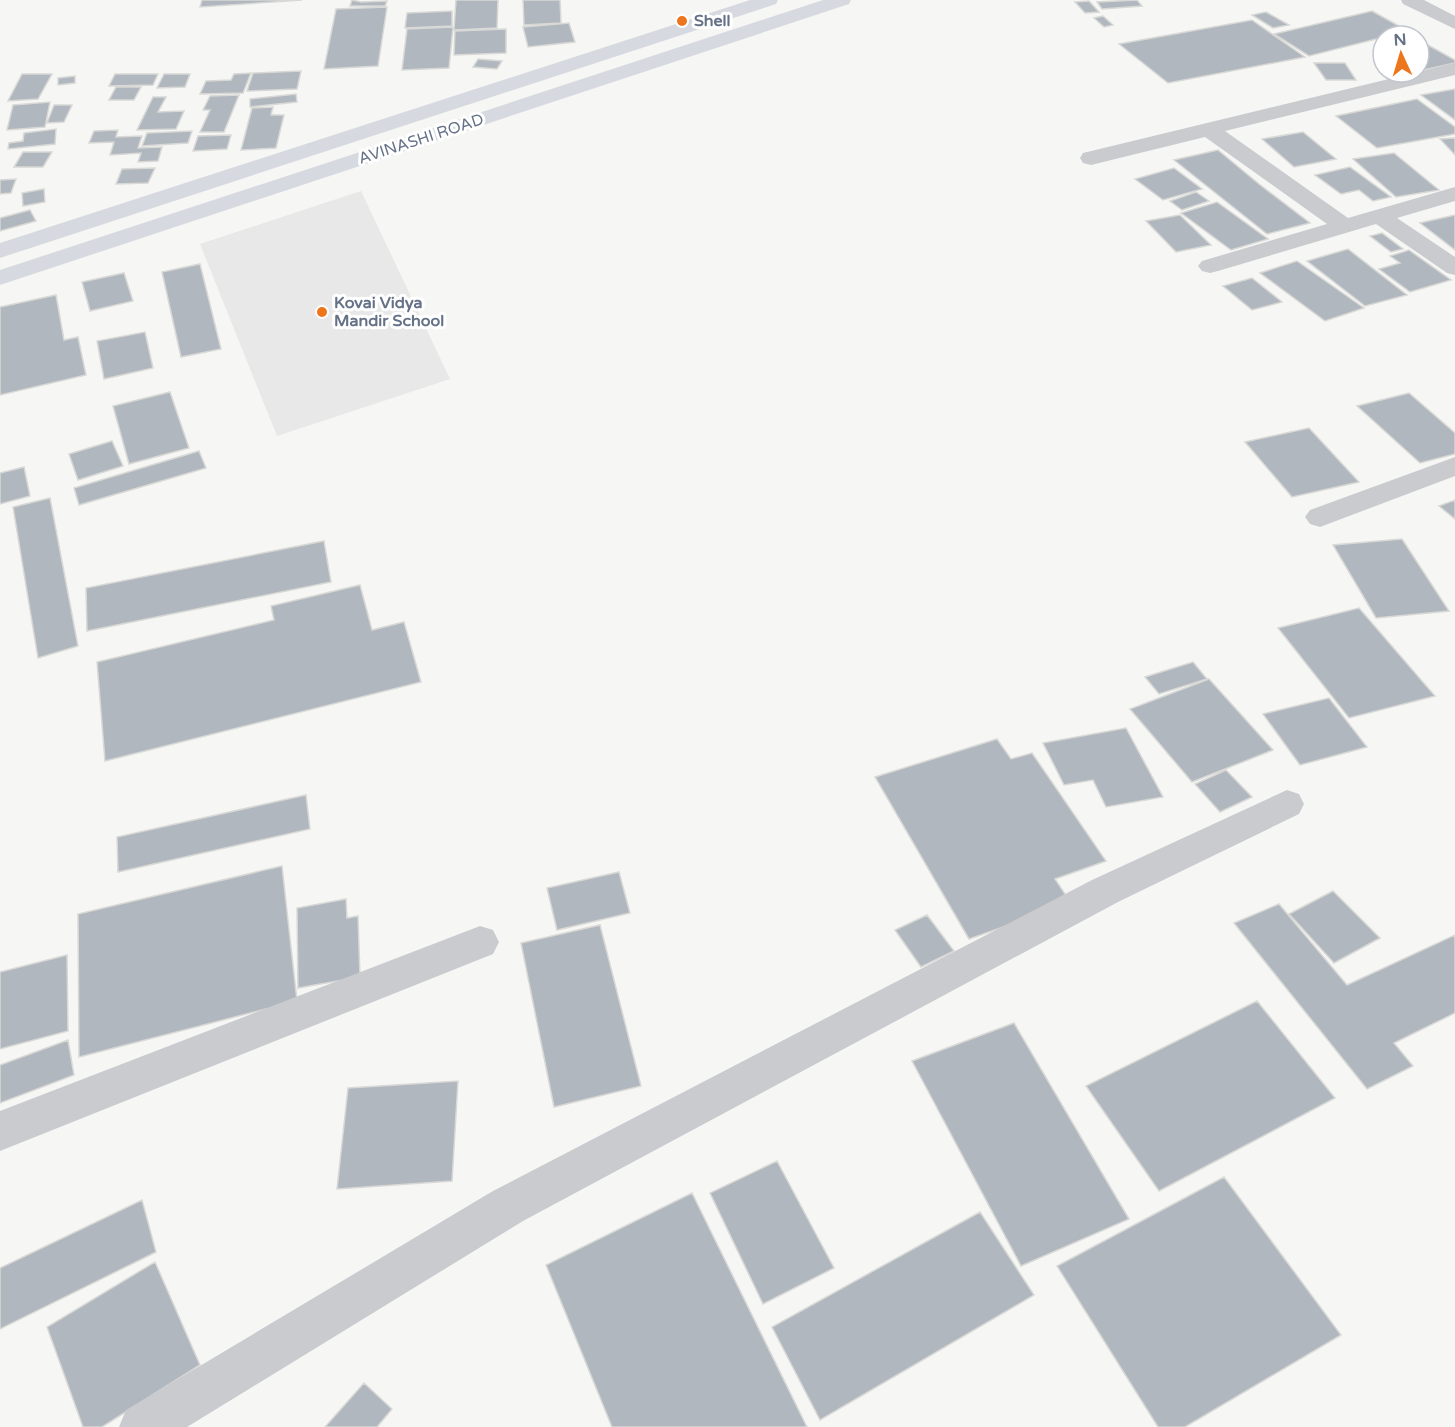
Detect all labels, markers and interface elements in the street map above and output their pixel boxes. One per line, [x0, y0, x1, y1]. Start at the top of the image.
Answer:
place label: Shell [694, 11, 731, 31]
marker: Shell [675, 14, 689, 28]
north arrow [1371, 24, 1431, 84]
text: N [1393, 30, 1407, 50]
street label: AVINASHI ROAD [356, 109, 486, 169]
place label: Kovai Vidya Mandir School [334, 293, 444, 331]
marker: Kovai Vidya Mandir School [315, 305, 329, 319]

